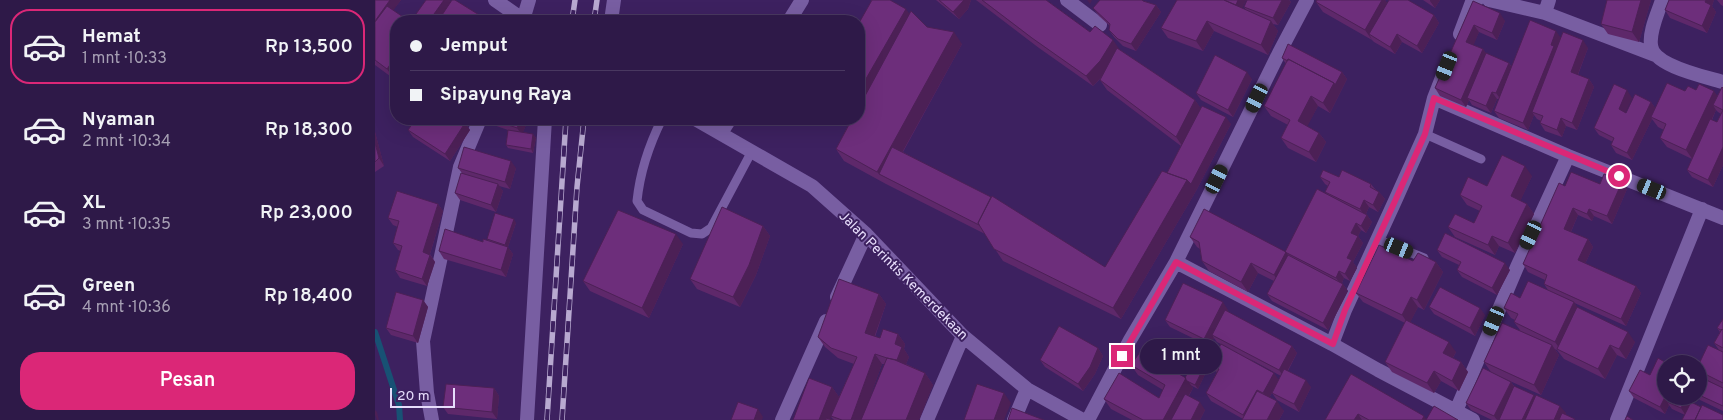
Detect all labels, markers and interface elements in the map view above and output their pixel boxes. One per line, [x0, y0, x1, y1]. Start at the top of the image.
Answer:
icon: car [22, 24, 67, 69]
text: Hemat [82, 25, 141, 49]
text: Jemput [440, 34, 508, 58]
text: Rp 13,500 [265, 35, 353, 59]
text: 1 mnt · 10:33 [82, 49, 167, 69]
car [1434, 49, 1459, 83]
car [1243, 81, 1270, 115]
text: Sipayung Raya [440, 83, 572, 107]
icon: car [22, 107, 67, 152]
text: Nyaman [82, 108, 155, 132]
text: Rp 18,300 [265, 118, 353, 142]
text: 2 mnt · 10:34 [82, 132, 171, 152]
car [1203, 162, 1230, 196]
route start [1608, 165, 1630, 187]
car [1635, 176, 1668, 202]
icon: car [22, 190, 67, 235]
text: XL [82, 191, 105, 215]
text: Rp 23,000 [260, 201, 353, 225]
street label: Jalan Perintis Kemerdekaan [835, 208, 971, 344]
text: 3 mnt · 10:35 [82, 215, 171, 235]
car [1517, 218, 1544, 252]
car [1382, 235, 1415, 261]
icon: car [22, 273, 67, 318]
text: Green [82, 274, 135, 298]
text: Rp 18,400 [264, 284, 353, 308]
text: 4 mnt · 10:36 [82, 298, 171, 318]
car [1481, 304, 1506, 338]
callout: 1 mnt [1139, 338, 1222, 374]
route end [1111, 345, 1133, 367]
text: 1 mnt [1161, 346, 1201, 366]
button: Pesan [20, 352, 355, 410]
map controls [1657, 355, 1707, 405]
button: locate [1657, 355, 1707, 405]
scale bar [390, 385, 455, 408]
text: 20 m [397, 388, 430, 405]

